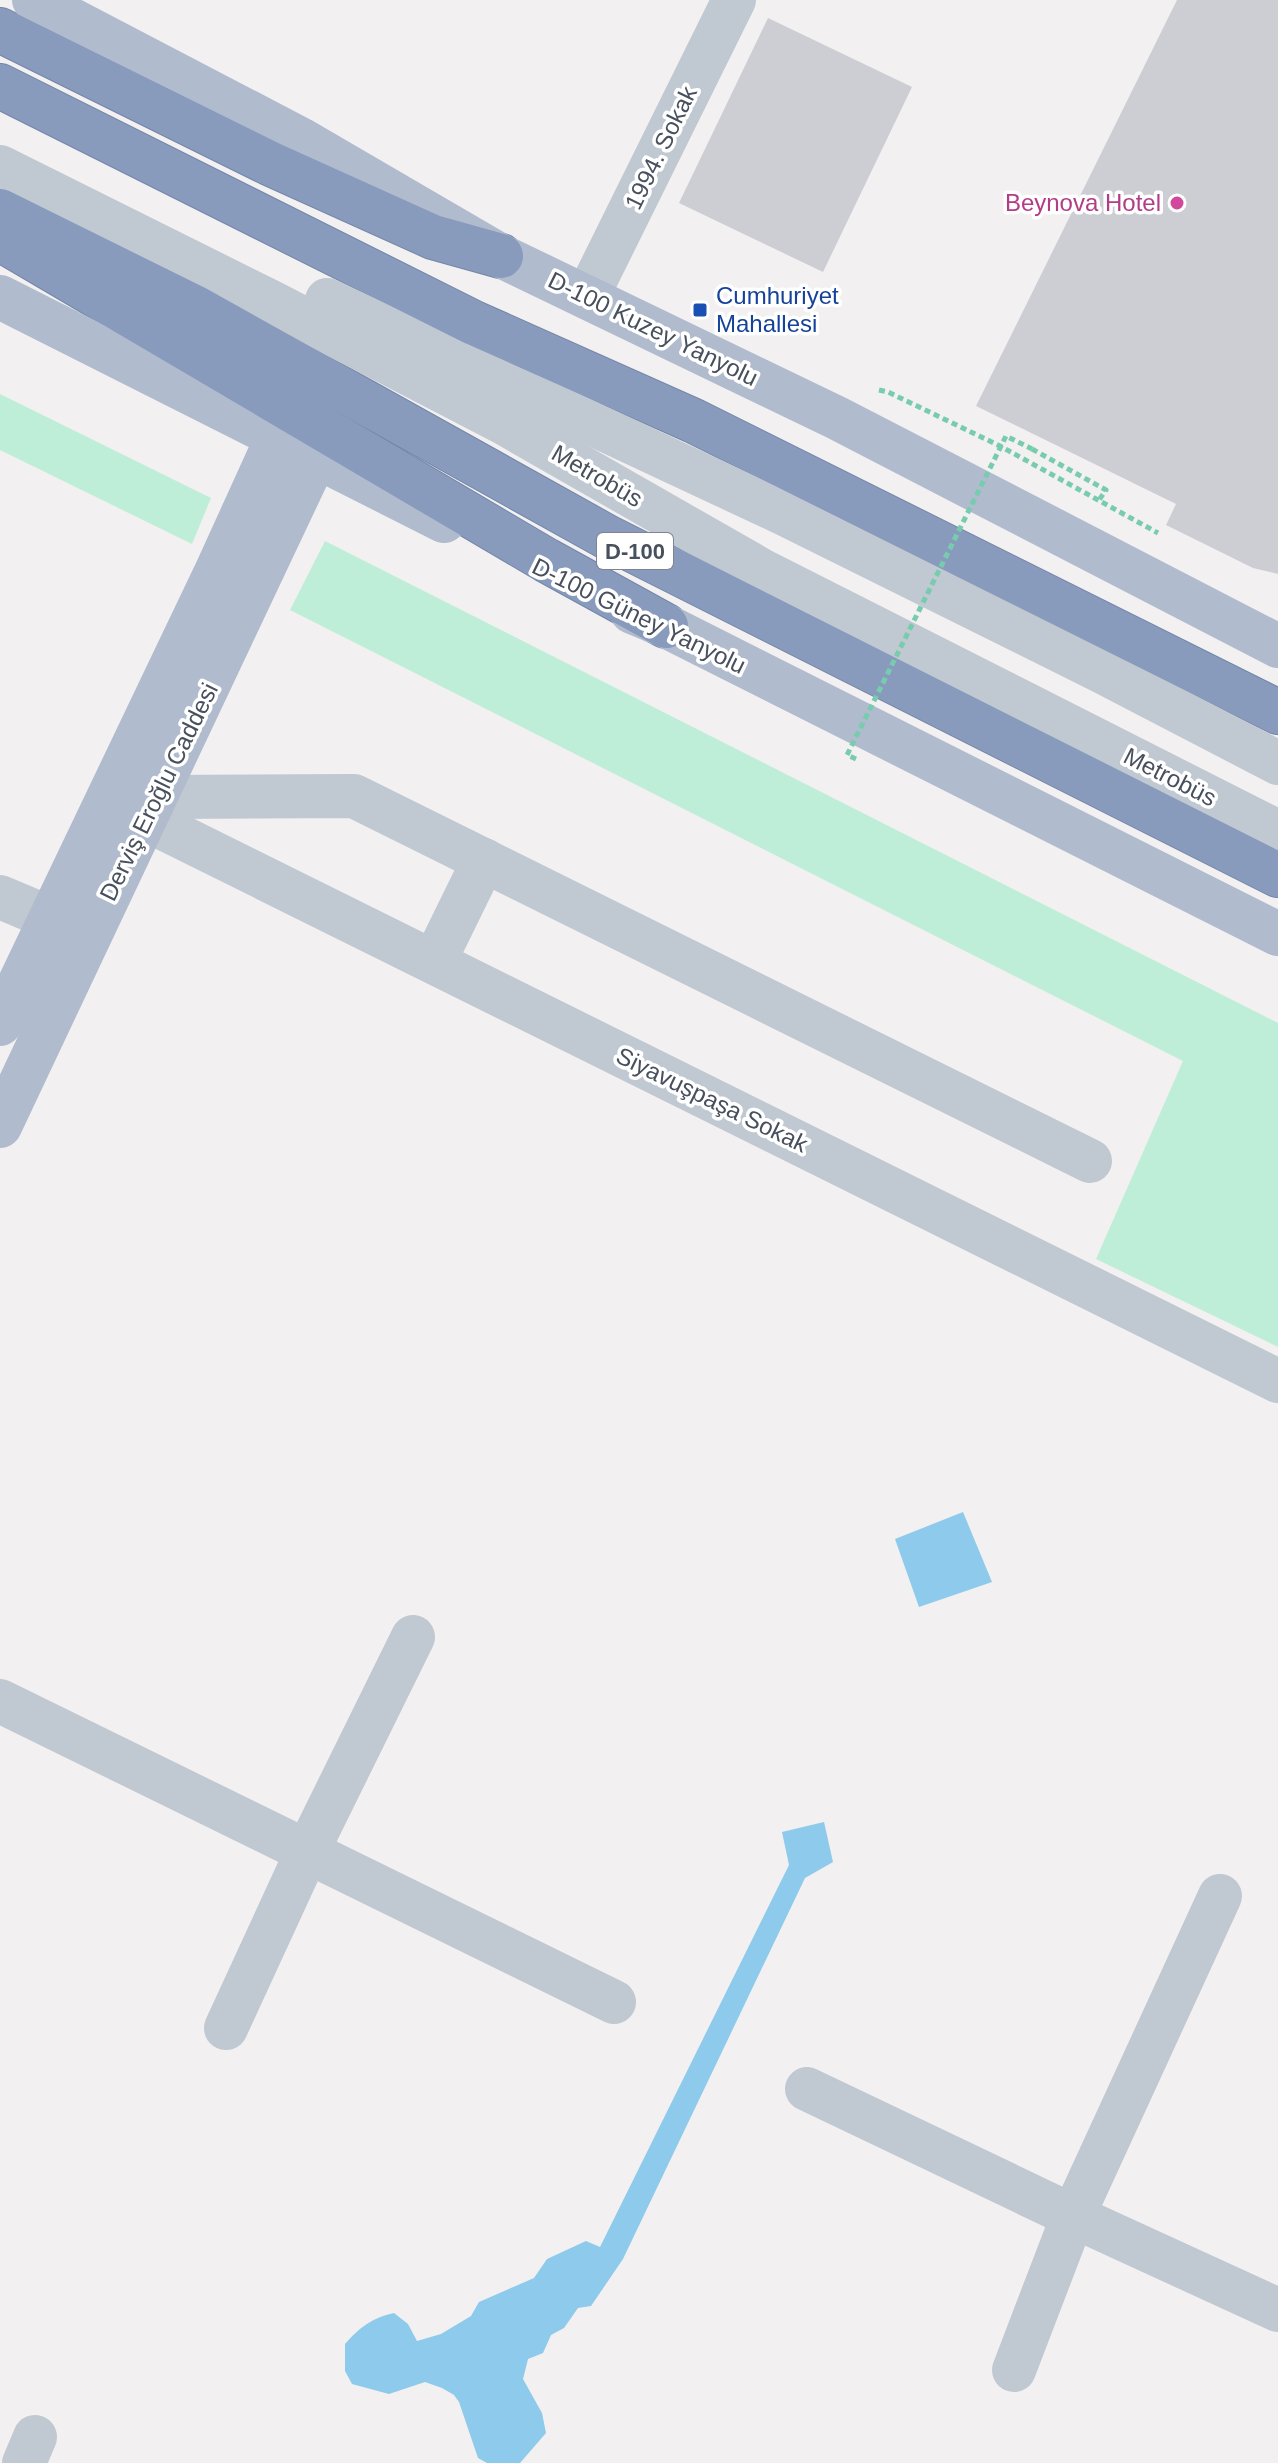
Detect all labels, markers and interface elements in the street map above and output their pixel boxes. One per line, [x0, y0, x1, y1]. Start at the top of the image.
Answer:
street label: 1994. Sokak [619, 81, 702, 214]
place label: Beynova Hotel [1005, 189, 1161, 216]
marker: Beynova Hotel [1168, 194, 1186, 212]
street label: D-100 Kuzey Yanyolu [544, 266, 762, 391]
place label: Cumhuriyet Mahallesi [716, 282, 839, 337]
marker: Cumhuriyet Mahallesi [691, 301, 709, 319]
street label: Metrobüs [547, 439, 647, 512]
road number: D-100 [597, 533, 673, 569]
street label: D-100 Güney Yanyolu [528, 552, 750, 679]
street label: Derviş Eroğlu Caddesi [94, 679, 223, 905]
street label: Metrobüs [1120, 742, 1221, 811]
street label: Siyavuşpaşa Sokak [612, 1042, 813, 1158]

